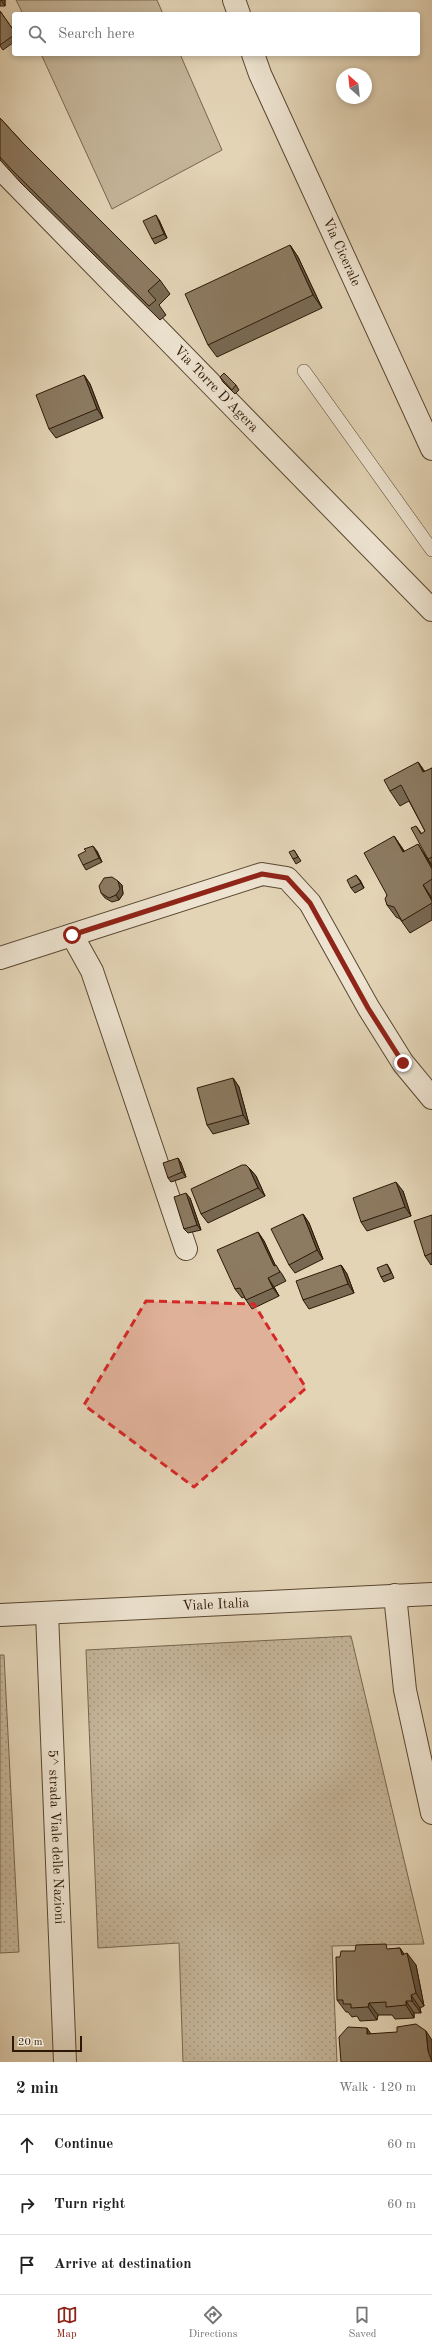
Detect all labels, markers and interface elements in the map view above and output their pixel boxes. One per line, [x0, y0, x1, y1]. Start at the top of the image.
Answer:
search box [12, 12, 420, 56]
icon: search [26, 23, 48, 45]
text: Search here [58, 27, 135, 42]
north arrow [336, 68, 372, 104]
street label: Via Cicerale [320, 216, 363, 288]
street label: Via Torre D'Agera [171, 343, 261, 435]
route start [63, 926, 81, 944]
route end [394, 1054, 412, 1072]
street label: Viale Italia [182, 1596, 250, 1613]
street label: 5^ strada Viale delle Nazioni [45, 1749, 66, 1925]
scale bar [12, 2034, 82, 2053]
text: 20 m [18, 2037, 43, 2048]
text: 2 min [16, 2080, 59, 2097]
text: Walk · 120 m [339, 2081, 416, 2094]
icon: ahead [16, 2134, 38, 2156]
text: Continue [54, 2137, 113, 2152]
text: 60 m [387, 2138, 416, 2151]
icon: right [16, 2194, 38, 2216]
text: Turn right [54, 2197, 125, 2212]
text: 60 m [387, 2198, 416, 2211]
icon: arrive [16, 2254, 38, 2276]
text: Arrive at destination [54, 2257, 192, 2272]
tab: Map [56, 2304, 78, 2342]
tab: Directions [189, 2304, 237, 2342]
tab: Saved [348, 2304, 376, 2342]

